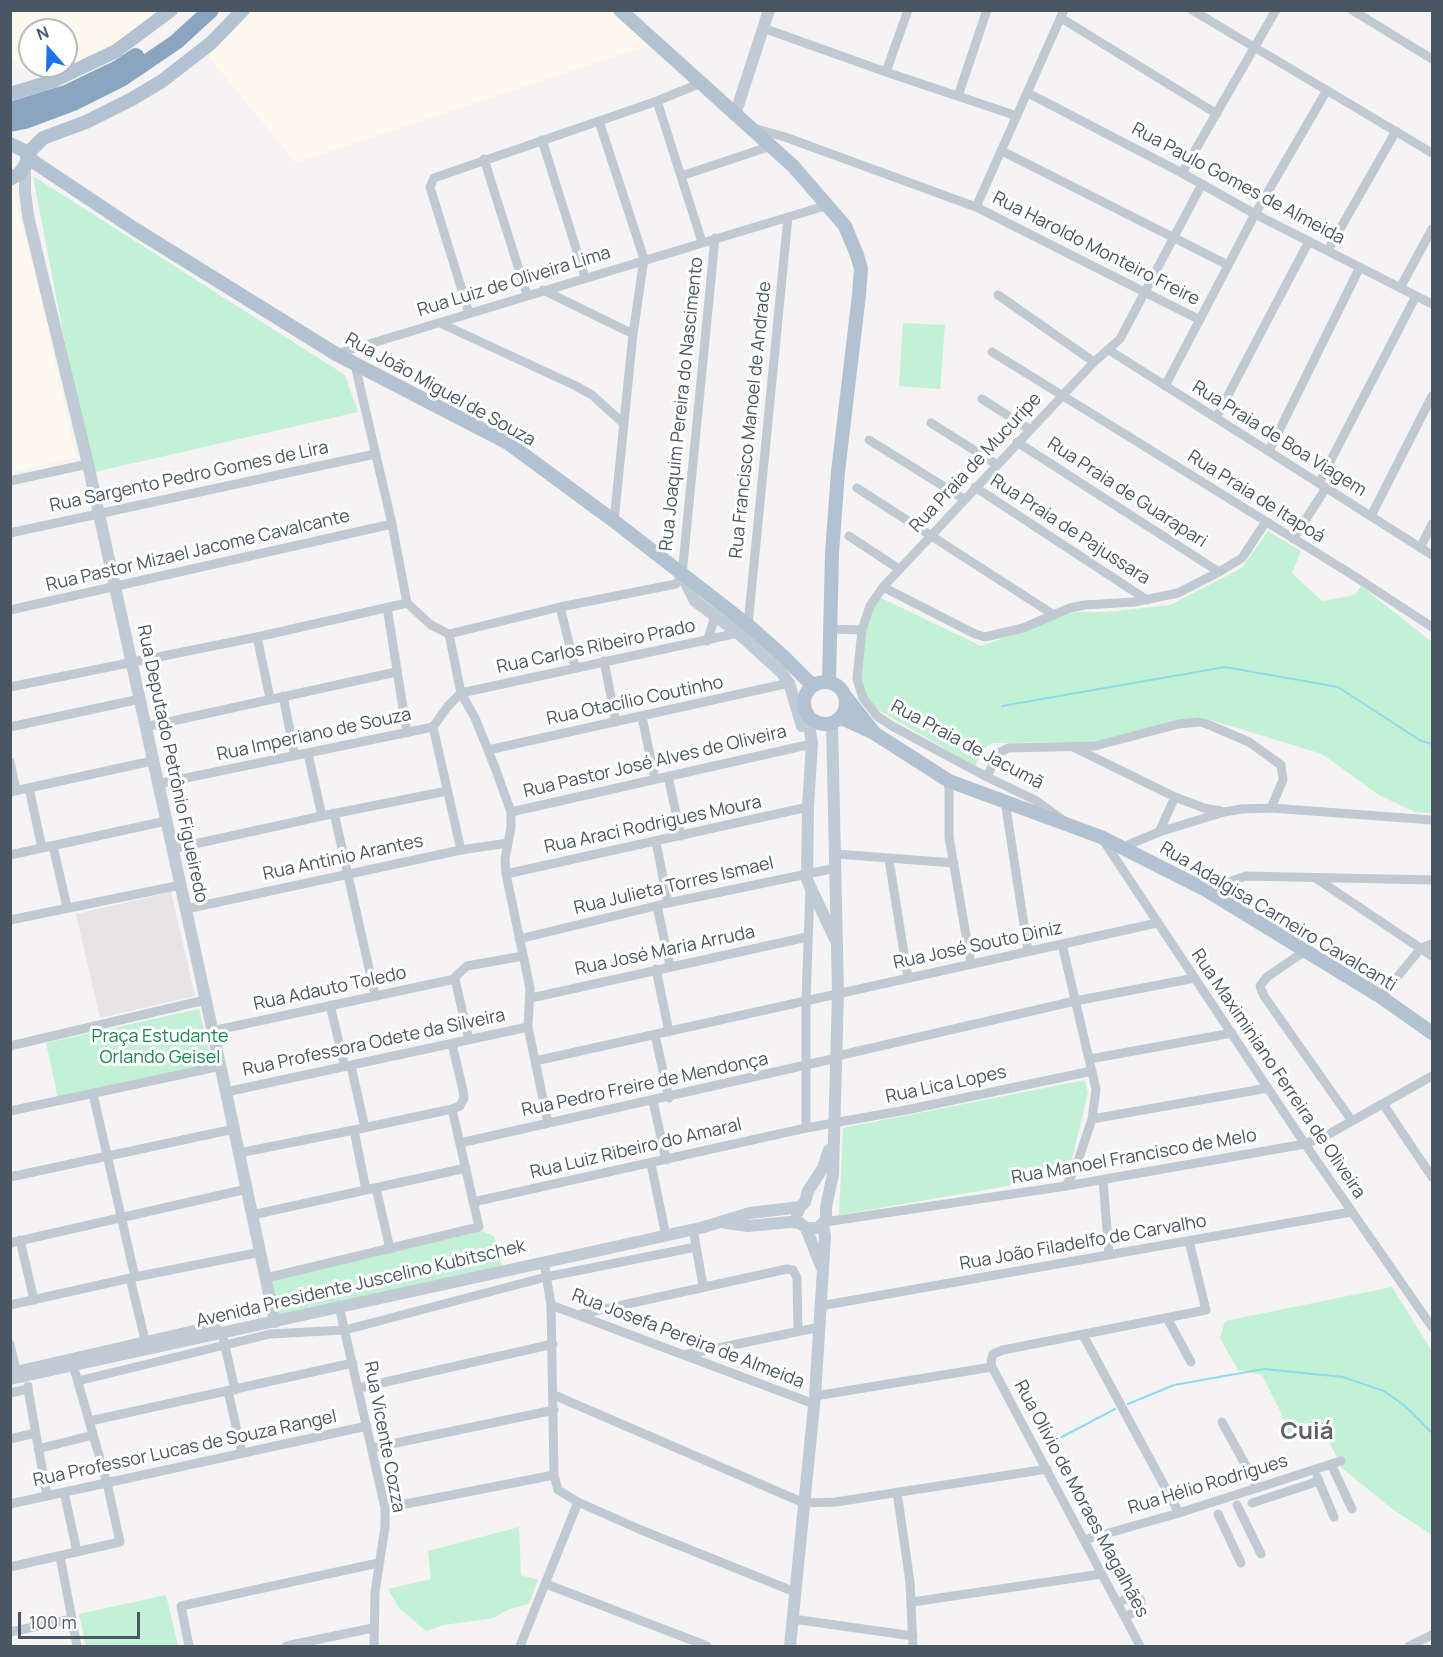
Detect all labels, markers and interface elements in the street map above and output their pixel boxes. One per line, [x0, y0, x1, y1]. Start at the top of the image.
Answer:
north arrow [18, 18, 78, 78]
text: N [33, 21, 52, 45]
street label: Rua Paulo Gomes de Almeida [1128, 119, 1348, 249]
street label: Rua Haroldo Monteiro Freire [989, 187, 1203, 311]
street label: Rua Luiz de Oliveira Lima [415, 242, 613, 322]
street label: Rua Joaquim Pereira do Nascimento [656, 256, 708, 552]
street label: Rua Francisco Manoel de Andrade [726, 280, 776, 560]
street label: Rua João Miguel de Souza [341, 329, 539, 451]
street label: Rua Praia de Boa Viagem [1188, 376, 1370, 502]
street label: Rua Praia de Mucuripe [906, 389, 1046, 537]
street label: Rua Praia de Guarapari [1043, 433, 1211, 553]
street label: Rua Sargento Pedro Gomes de Lira [48, 437, 330, 517]
street label: Rua Praia de Itapoá [1183, 446, 1329, 548]
street label: Rua Praia de Pajussara [986, 470, 1154, 590]
street label: Rua Pastor Mizael Jacome Cavalcante [44, 505, 352, 597]
street label: Rua Carlos Ribeiro Prado [495, 615, 697, 679]
street label: Rua Deputado Petrônio Figueiredo [132, 623, 212, 905]
street label: Rua Otacílio Coutinho [545, 672, 725, 730]
street label: Rua Praia de Jacumã [887, 696, 1047, 794]
street label: Rua Imperiano de Souza [215, 704, 413, 766]
street label: Rua Pastor José Alves de Oliveira [521, 721, 789, 803]
street label: Rua Araci Rodrigues Moura [542, 791, 764, 859]
street label: Rua Antinio Arantes [261, 830, 425, 886]
street label: Rua Adalgisa Carneiro Cavalcanti [1156, 838, 1400, 996]
street label: Rua Julieta Torres Ismael [572, 852, 776, 920]
street label: Rua José Souto Diniz [891, 918, 1065, 974]
street label: Rua José Maria Arruda [573, 921, 757, 981]
street label: Rua Maximiniano Ferreira de Oliveira [1186, 945, 1370, 1203]
street label: Rua Adauto Toledo [252, 962, 408, 1016]
street label: Rua Professora Odete da Silveira [241, 1005, 507, 1081]
park label: Praça Estudante Orlando Geisel [92, 1026, 228, 1068]
street label: Rua Pedro Freire de Mendonça [520, 1048, 770, 1122]
street label: Rua Lica Lopes [884, 1062, 1008, 1108]
street label: Rua Luiz Ribeiro do Amaral [528, 1114, 744, 1184]
street label: Rua Manoel Francisco de Melo [1010, 1125, 1258, 1189]
street label: Rua João Filadelfo de Carvalho [958, 1211, 1208, 1275]
street label: Avenida Presidente Juscelino Kubitschek [194, 1236, 528, 1332]
street label: Rua Josefa Pereira de Almeida [569, 1285, 807, 1393]
street label: Rua Vicente Cozza [359, 1360, 409, 1514]
street label: Rua Olívio de Moraes Magalhães [1009, 1377, 1153, 1621]
street label: Rua Professor Lucas de Souza Rangel [31, 1406, 339, 1492]
district label: Cuiá [1280, 1418, 1334, 1446]
street label: Rua Hélio Rodrigues [1126, 1450, 1290, 1520]
scale bar [21, 1600, 142, 1638]
text: 100 m [29, 1610, 77, 1634]

